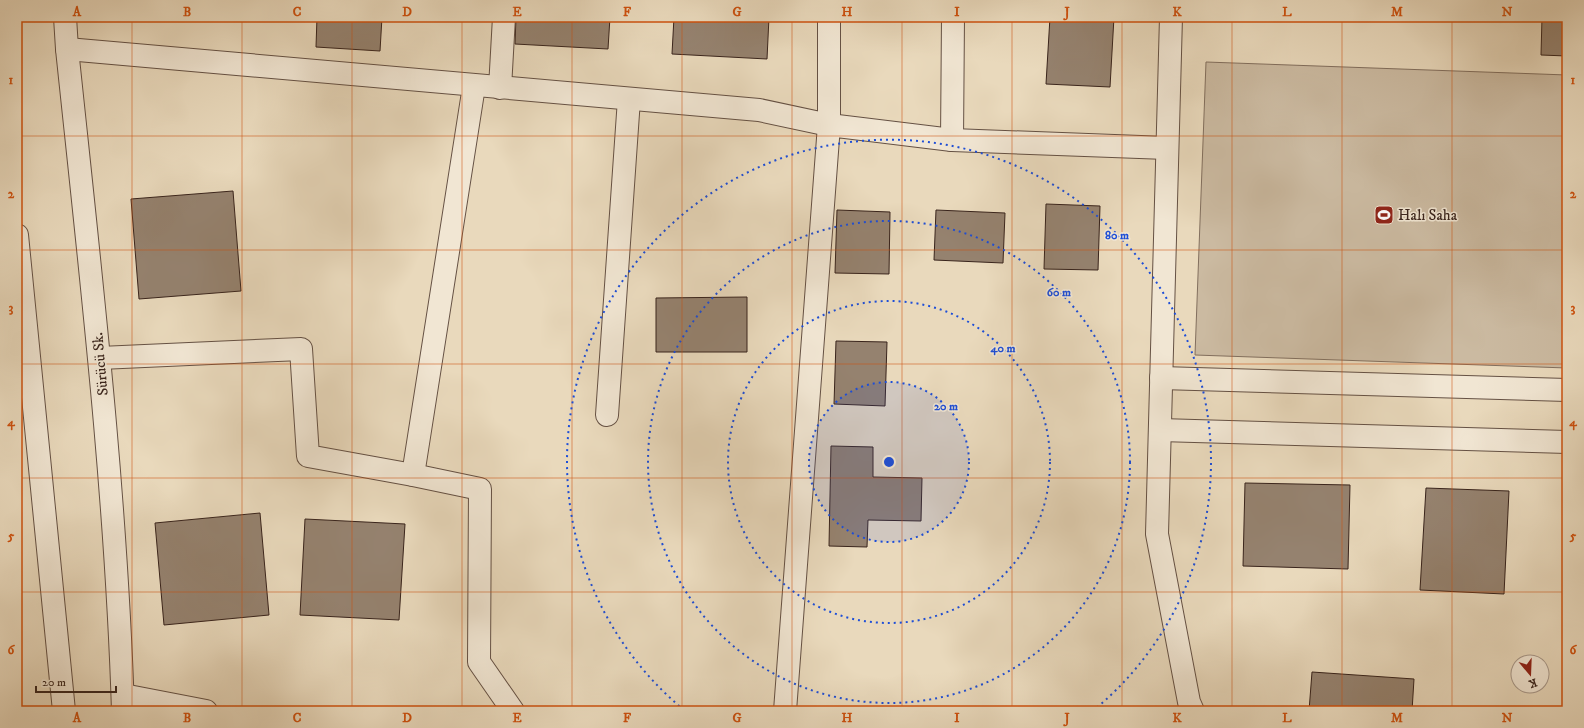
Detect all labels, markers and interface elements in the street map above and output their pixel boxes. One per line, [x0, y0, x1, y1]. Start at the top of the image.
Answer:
text: A [72, 4, 82, 20]
text: B [183, 4, 191, 20]
text: C [293, 4, 302, 20]
text: D [402, 4, 412, 20]
text: E [512, 4, 522, 20]
text: F [623, 4, 632, 20]
text: G [732, 4, 742, 20]
text: H [842, 4, 853, 20]
text: I [954, 4, 960, 20]
text: J [1062, 4, 1070, 21]
text: K [1172, 4, 1182, 20]
text: L [1282, 4, 1292, 20]
text: M [1391, 4, 1403, 20]
text: N [1502, 4, 1513, 20]
text: 1 [9, 72, 14, 88]
text: 1 [1571, 72, 1576, 88]
text: 2 [8, 186, 15, 202]
text: 2 [1570, 186, 1577, 202]
sports icon: Halı Saha [1373, 204, 1395, 226]
place label: Halı Saha [1398, 206, 1458, 225]
text: 80 m [1105, 228, 1129, 243]
text: 60 m [1047, 285, 1071, 300]
text: 3 [9, 300, 14, 316]
text: 3 [1571, 300, 1576, 316]
street label: Sürücü Sk. [88, 331, 113, 397]
text: 40 m [990, 341, 1015, 356]
text: 20 m [934, 399, 958, 414]
text: 4 [6, 414, 15, 431]
text: 4 [1568, 414, 1577, 431]
centre of rings [882, 455, 896, 469]
text: 5 [7, 528, 15, 544]
text: 5 [1569, 528, 1577, 544]
text: 6 [8, 642, 16, 658]
text: 6 [1570, 642, 1578, 658]
north arrow [1510, 654, 1550, 694]
scale bar [36, 668, 116, 694]
text: 20 m [42, 675, 66, 690]
text: K [1527, 675, 1539, 690]
text: A [72, 710, 82, 726]
text: B [183, 710, 191, 726]
text: C [293, 710, 302, 726]
text: D [402, 710, 412, 726]
text: E [512, 710, 522, 726]
text: F [623, 710, 632, 726]
text: G [732, 710, 742, 726]
text: H [842, 710, 853, 726]
text: I [954, 710, 960, 726]
text: J [1062, 710, 1070, 727]
text: K [1172, 710, 1182, 726]
text: L [1282, 710, 1292, 726]
text: M [1391, 710, 1403, 726]
text: N [1502, 710, 1513, 726]

